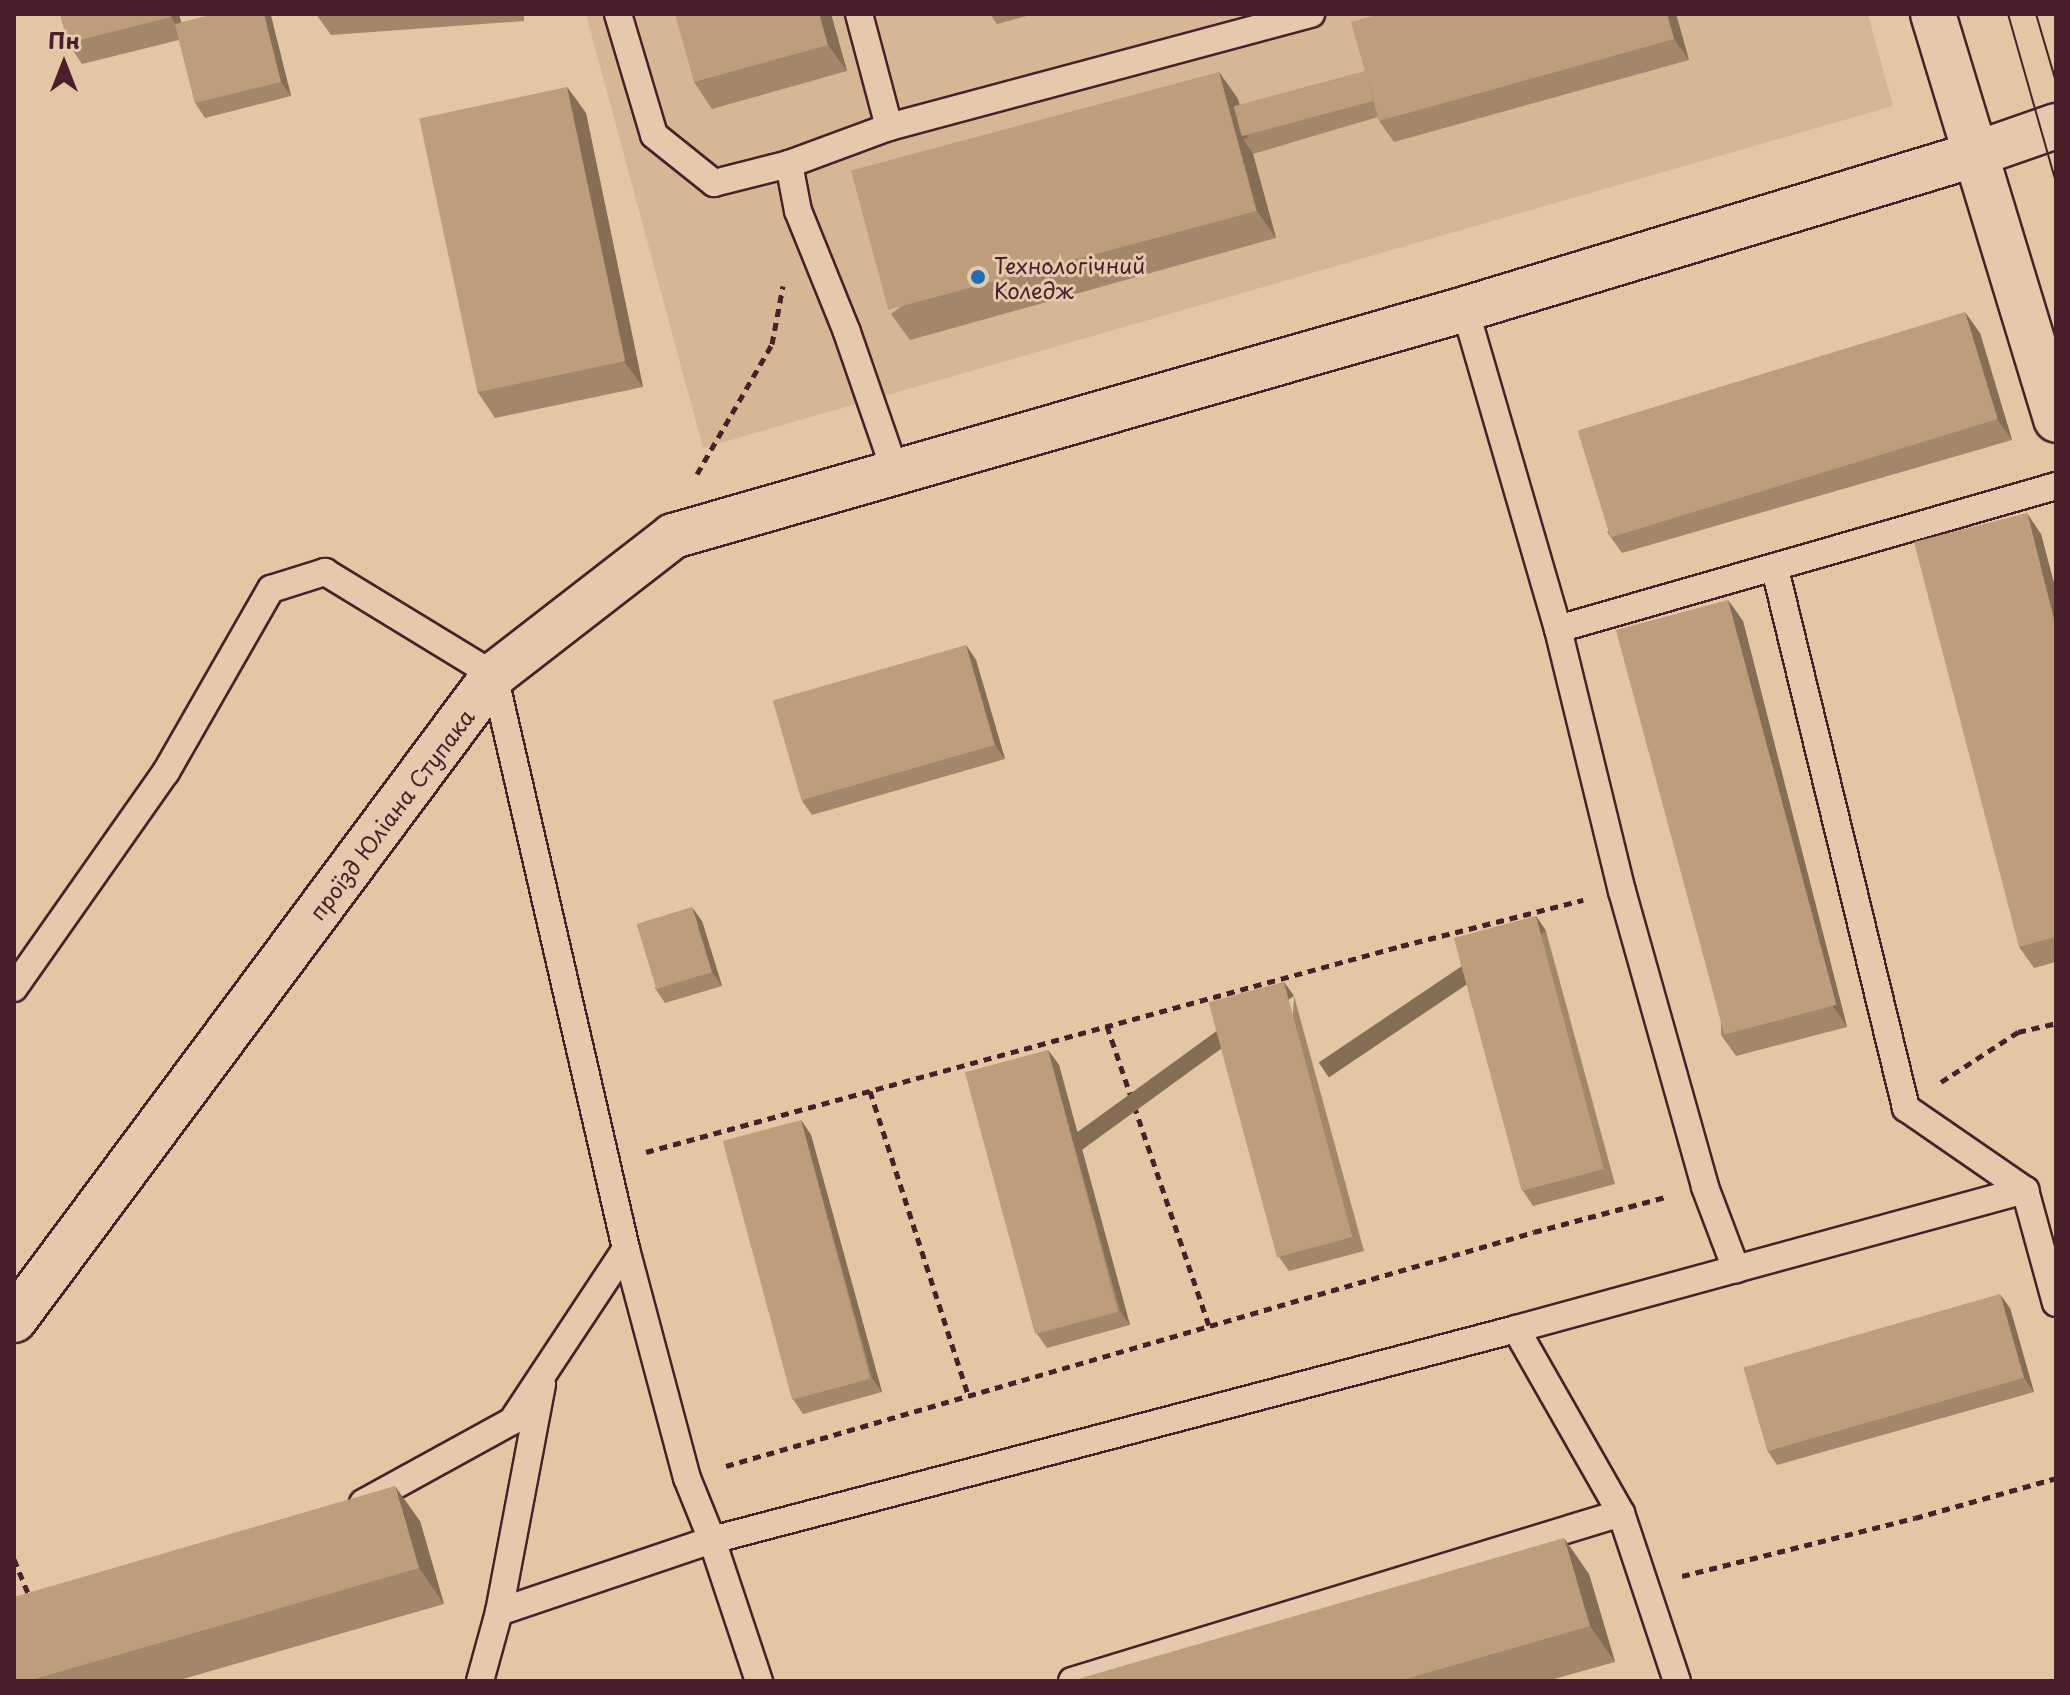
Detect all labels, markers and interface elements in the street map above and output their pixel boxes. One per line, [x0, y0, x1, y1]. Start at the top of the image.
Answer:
text: Пн [48, 23, 80, 56]
north arrow [24, 24, 104, 104]
place label: Технологічний Коледж [994, 251, 1145, 302]
marker: Технологічний Коледж [969, 268, 987, 286]
street label: проїзд Юліана Ступака [302, 703, 480, 925]

